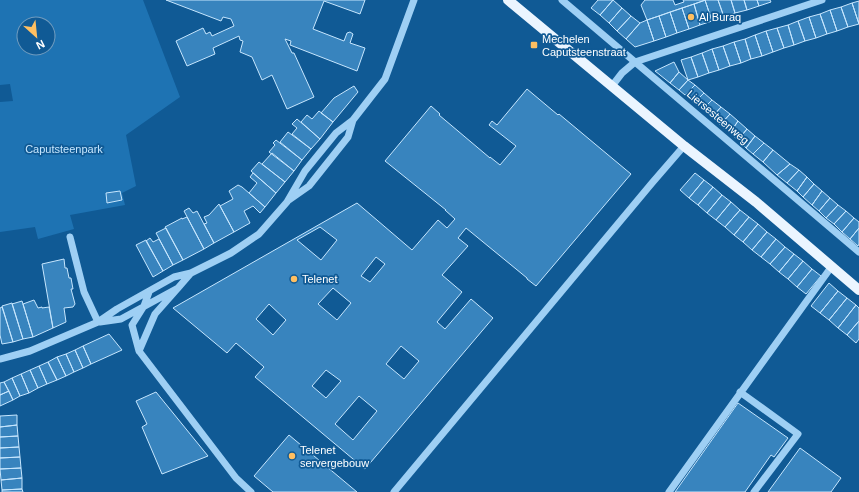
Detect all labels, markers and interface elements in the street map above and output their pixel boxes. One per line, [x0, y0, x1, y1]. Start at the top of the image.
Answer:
place label: Al Buraq [699, 11, 741, 23]
marker: Al Buraq [686, 12, 696, 22]
north arrow [16, 16, 56, 56]
place label: Mechelen Caputsteenstraat [542, 33, 626, 58]
text: N [34, 38, 47, 52]
marker: Mechelen Caputsteenstraat [529, 40, 539, 50]
street label: Liersesteenweg [685, 88, 751, 146]
park label: Caputsteenpark [25, 143, 103, 155]
place label: Telenet [302, 273, 337, 285]
marker: Telenet [289, 274, 299, 284]
place label: Telenet servergebouw [300, 444, 369, 469]
marker: Telenet servergebouw [287, 451, 297, 461]

